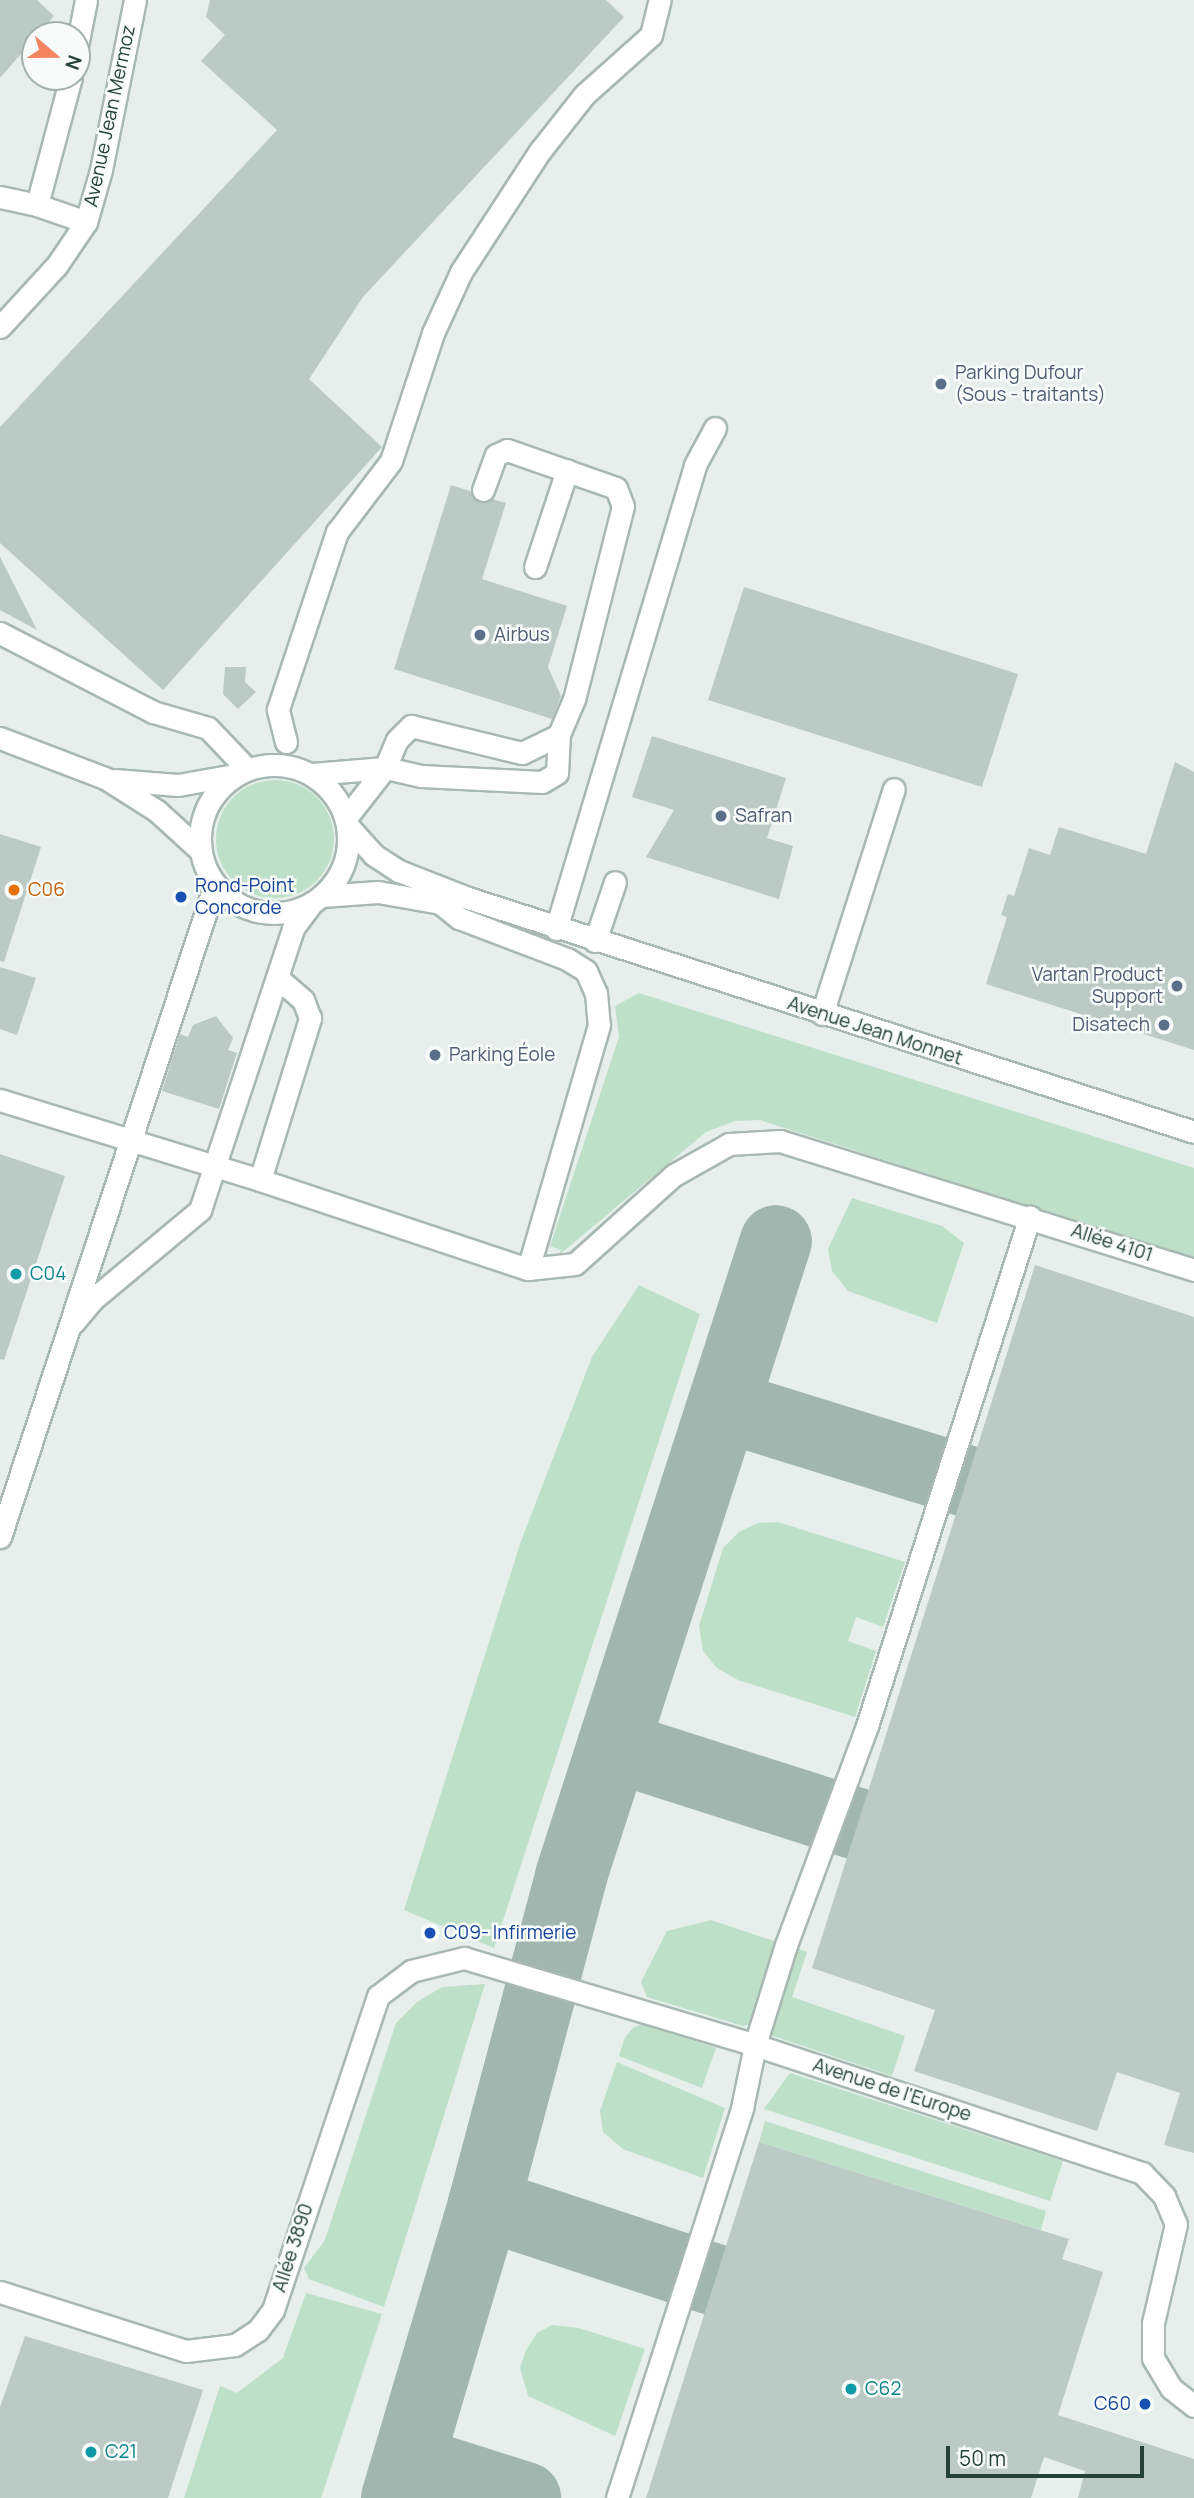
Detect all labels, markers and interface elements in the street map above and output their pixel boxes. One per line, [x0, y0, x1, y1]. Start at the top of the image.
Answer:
north arrow [21, 21, 91, 91]
street label: Avenue Jean Mermoz [80, 23, 140, 209]
text: N [59, 52, 88, 73]
place label: Parking Dufour (Sous - traitants) [955, 362, 1106, 406]
marker: Parking Dufour (Sous - traitants) [933, 376, 949, 392]
place label: Airbus [494, 624, 550, 646]
marker: Airbus [472, 627, 488, 643]
place label: Safran [735, 805, 792, 827]
marker: Safran [713, 808, 729, 824]
place label: Rond-Point Concorde [195, 875, 295, 919]
place label: C06 [28, 879, 65, 901]
marker: C06 [6, 882, 22, 898]
marker: Rond-Point Concorde [173, 889, 189, 905]
place label: Vartan Product Support [1032, 964, 1163, 1008]
marker: Vartan Product Support [1169, 978, 1185, 994]
street label: Avenue Jean Monnet [785, 992, 965, 1070]
place label: Disatech [1072, 1014, 1150, 1036]
marker: Disatech [1156, 1017, 1172, 1033]
place label: Parking Éole [449, 1044, 555, 1066]
marker: Parking Éole [427, 1047, 443, 1063]
street label: Allée 4101 [1068, 1219, 1156, 1267]
place label: C04 [30, 1263, 66, 1285]
marker: C04 [8, 1266, 24, 1282]
place label: C09- Infirmerie [444, 1922, 576, 1944]
marker: C09- Infirmerie [422, 1925, 438, 1941]
street label: Avenue de l'Europe [810, 2054, 974, 2126]
street label: Allée 3890 [268, 2201, 318, 2295]
place label: C62 [865, 2378, 901, 2400]
marker: C62 [843, 2381, 859, 2397]
place label: C60 [1094, 2393, 1131, 2415]
marker: C60 [1137, 2396, 1153, 2412]
scale bar [949, 2432, 1147, 2476]
place label: C21 [105, 2441, 137, 2463]
marker: C21 [83, 2444, 99, 2460]
text: 50 m [959, 2444, 1006, 2472]

